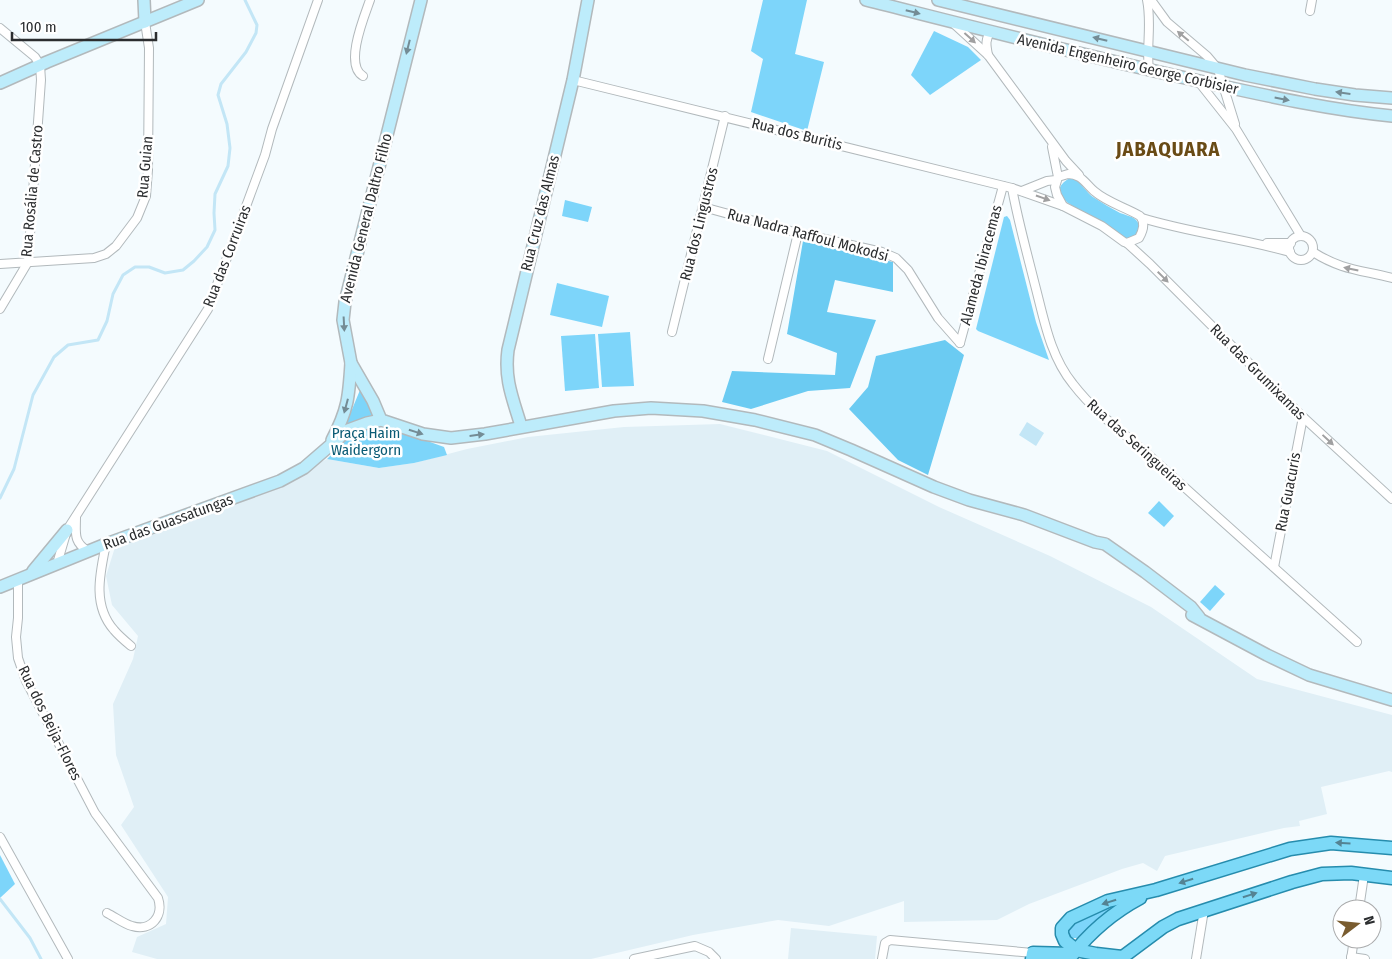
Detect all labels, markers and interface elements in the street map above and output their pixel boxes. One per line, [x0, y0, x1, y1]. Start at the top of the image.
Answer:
one-way arrow [906, 8, 921, 16]
scale bar [12, 10, 156, 42]
text: 100 m [20, 18, 57, 36]
street label: Avenida Engenheiro George Corbisier [1016, 30, 1241, 98]
one-way arrow [1177, 30, 1189, 42]
one-way arrow [963, 32, 976, 43]
one-way arrow [1092, 35, 1107, 43]
one-way arrow [404, 40, 412, 55]
one-way arrow [1335, 89, 1351, 97]
one-way arrow [1275, 95, 1290, 103]
street label: Rua dos Buritis [750, 114, 844, 154]
street label: Rua Rosália de Castro [17, 124, 47, 258]
street label: Avenida General Daltro Filho [336, 131, 396, 304]
street label: Rua Guian [133, 135, 157, 199]
district label: JABAQUARA [1115, 137, 1220, 161]
street label: Rua Cruz das Almas [517, 153, 563, 273]
street label: Rua dos Lingustros [676, 165, 722, 283]
one-way arrow [1035, 195, 1050, 202]
street label: Rua das Corruiras [199, 202, 255, 310]
street label: Alameda Ibiracemas [956, 203, 1006, 327]
street label: Rua Nadra Raffoul Mokodsi [725, 205, 891, 265]
one-way arrow [1344, 265, 1359, 273]
one-way arrow [1157, 270, 1169, 282]
one-way arrow [341, 317, 349, 333]
street label: Rua das Grumixamas [1206, 320, 1310, 424]
street label: Rua das Seringueiras [1083, 395, 1191, 495]
one-way arrow [342, 399, 350, 414]
park label: Praça Haim Waidergorn [331, 424, 401, 459]
one-way arrow [408, 428, 423, 436]
one-way arrow [469, 431, 485, 439]
one-way arrow [1321, 434, 1333, 446]
street label: Rua Guacuris [1272, 451, 1304, 533]
street label: Rua das Guassatungas [101, 490, 235, 554]
street label: Rua dos Beija-Flores [14, 663, 86, 783]
one-way arrow [1335, 839, 1351, 847]
one-way arrow [1179, 877, 1194, 885]
one-way arrow [1243, 891, 1258, 899]
one-way arrow [1101, 898, 1116, 906]
north arrow [1332, 899, 1382, 949]
text: N [1360, 914, 1378, 927]

